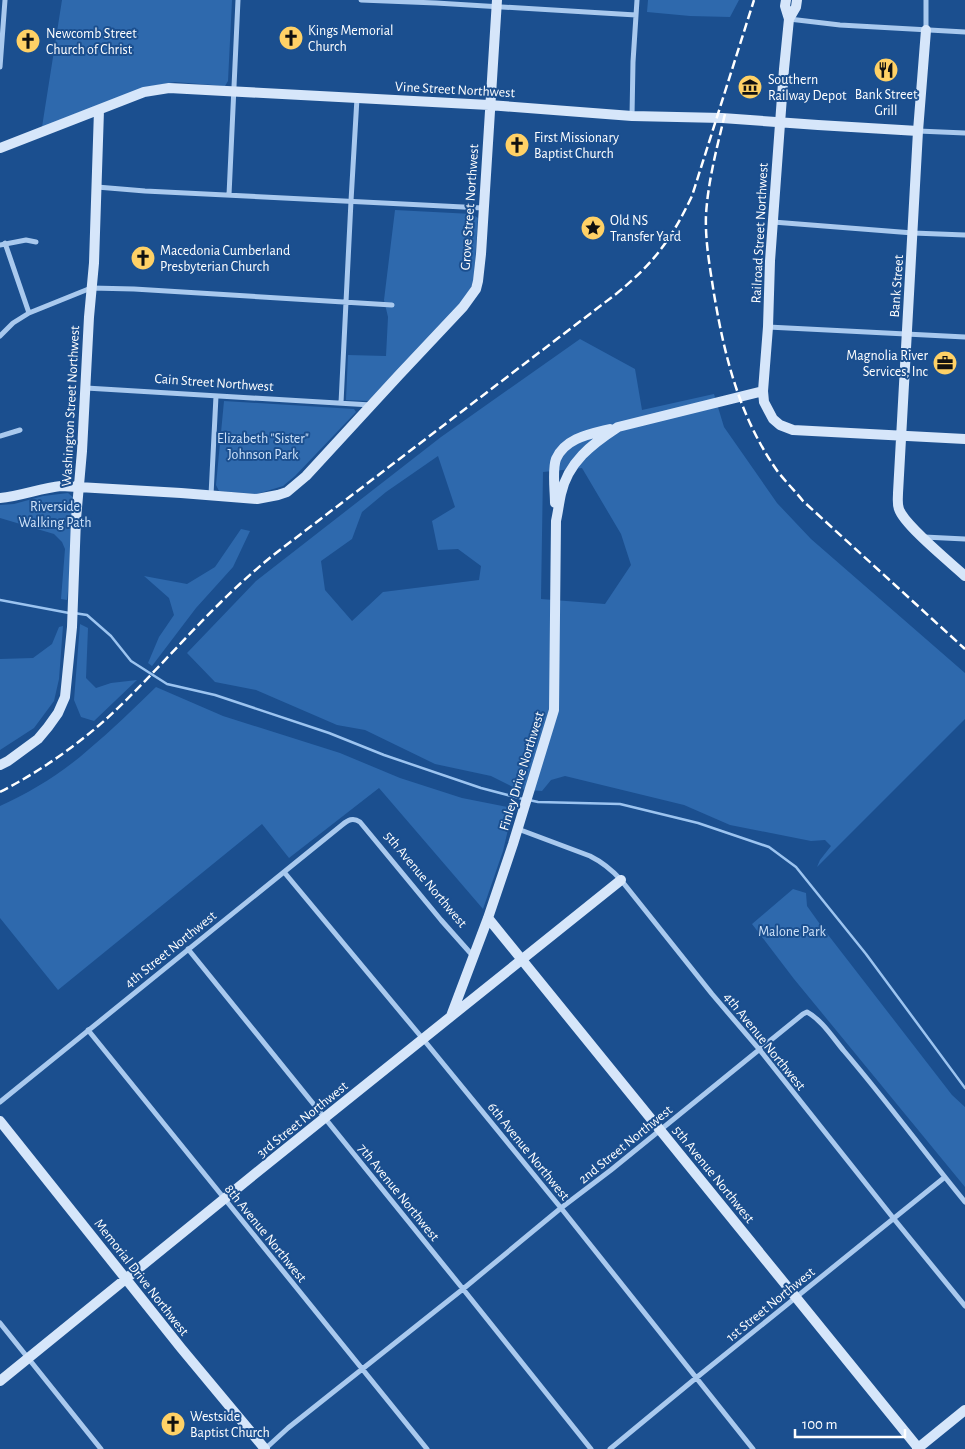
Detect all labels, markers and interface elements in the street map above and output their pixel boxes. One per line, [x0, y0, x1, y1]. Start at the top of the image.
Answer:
place label: Kings Memorial Church [308, 24, 394, 54]
church icon: Kings Memorial Church [278, 25, 304, 51]
place label: Newcomb Street Church of Christ [46, 27, 137, 57]
church icon: Newcomb Street Church of Christ [15, 28, 41, 54]
restaurant icon: Bank Street Grill [873, 57, 899, 83]
place label: Southern Railway Depot [768, 73, 847, 103]
museum icon: Southern Railway Depot [737, 74, 763, 100]
street label: Vine Street Northwest [395, 80, 516, 100]
place label: Bank Street Grill [855, 88, 918, 118]
place label: First Missionary Baptist Church [534, 131, 619, 161]
church icon: First Missionary Baptist Church [504, 132, 530, 158]
street label: Grove Street Northwest [459, 143, 481, 271]
street label: Railroad Street Northwest [749, 162, 771, 304]
place label: Old NS Transfer Yard [610, 214, 681, 244]
place icon: Old NS Transfer Yard [580, 215, 606, 241]
place label: Macedonia Cumberland Presbyterian Church [160, 244, 290, 274]
church icon: Macedonia Cumberland Presbyterian Church [130, 245, 156, 271]
street label: Bank Street [888, 254, 906, 318]
street label: Washington Street Northwest [60, 325, 82, 487]
place label: Magnolia River Services, Inc [846, 349, 929, 379]
office icon: Magnolia River Services, Inc [932, 350, 958, 376]
street label: Cain Street Northwest [154, 372, 274, 394]
park label: Elizabeth "Sister" Johnson Park [217, 432, 309, 462]
park label: Riverside Walking Path [19, 500, 91, 530]
street label: Finley Drive Northwest [497, 710, 547, 832]
street label: 5th Avenue Northwest [381, 829, 470, 931]
street label: 4th Street Northwest [122, 908, 220, 991]
park label: Malone Park [758, 925, 826, 939]
street label: 4th Avenue Northwest [721, 990, 808, 1094]
street label: 3rd Street Northwest [255, 1079, 351, 1161]
street label: 6th Avenue Northwest [485, 1100, 572, 1204]
street label: 2nd Street Northwest [576, 1103, 675, 1187]
street label: 5th Avenue Northwest [670, 1123, 757, 1226]
street label: 7th Avenue Northwest [355, 1141, 442, 1244]
street label: 8th Avenue Northwest [222, 1182, 309, 1286]
street label: Memorial Drive Northwest [91, 1217, 191, 1339]
street label: 1st Street Northwest [724, 1265, 818, 1345]
scale bar [795, 1406, 905, 1438]
place label: Westside Baptist Church [190, 1410, 270, 1440]
church icon: Westside Baptist Church [160, 1411, 186, 1437]
text: 100 m [802, 1417, 837, 1432]

